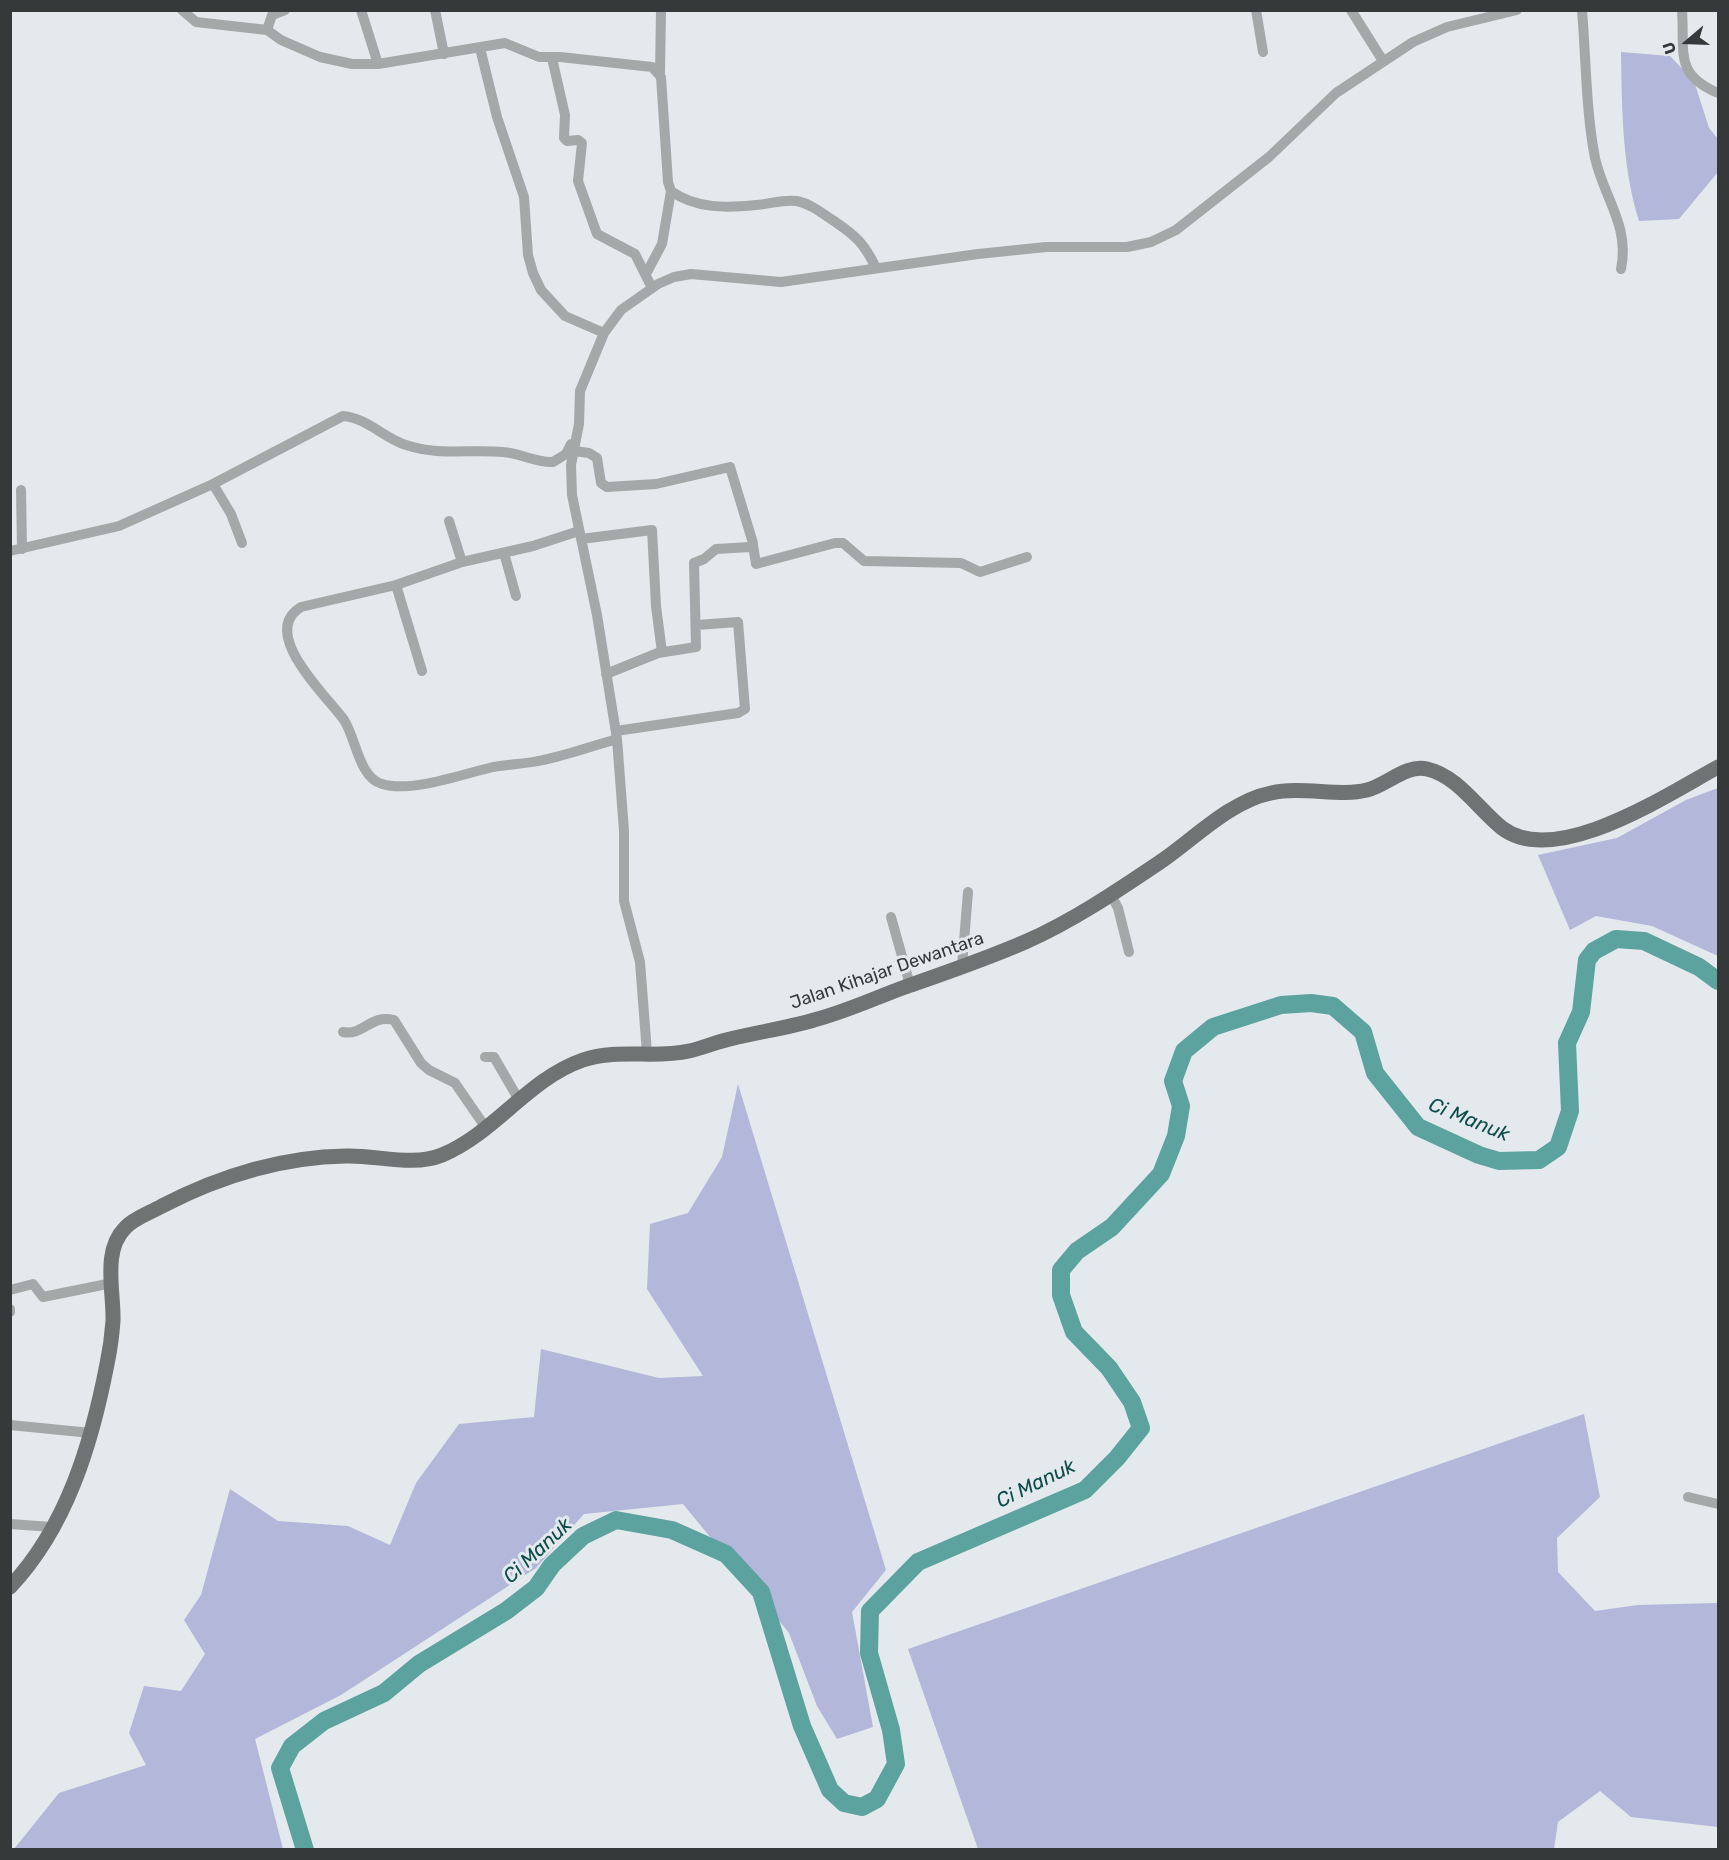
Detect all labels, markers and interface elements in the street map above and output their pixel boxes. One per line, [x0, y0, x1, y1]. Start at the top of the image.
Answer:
north arrow [1657, 12, 1717, 72]
text: U [1659, 39, 1680, 57]
street label: Jalan Kihajar Dewantara [787, 928, 987, 1014]
water label: Ci Manuk [1425, 1093, 1513, 1147]
water label: Ci Manuk [992, 1455, 1080, 1513]
water label: Ci Manuk [499, 1513, 577, 1589]

